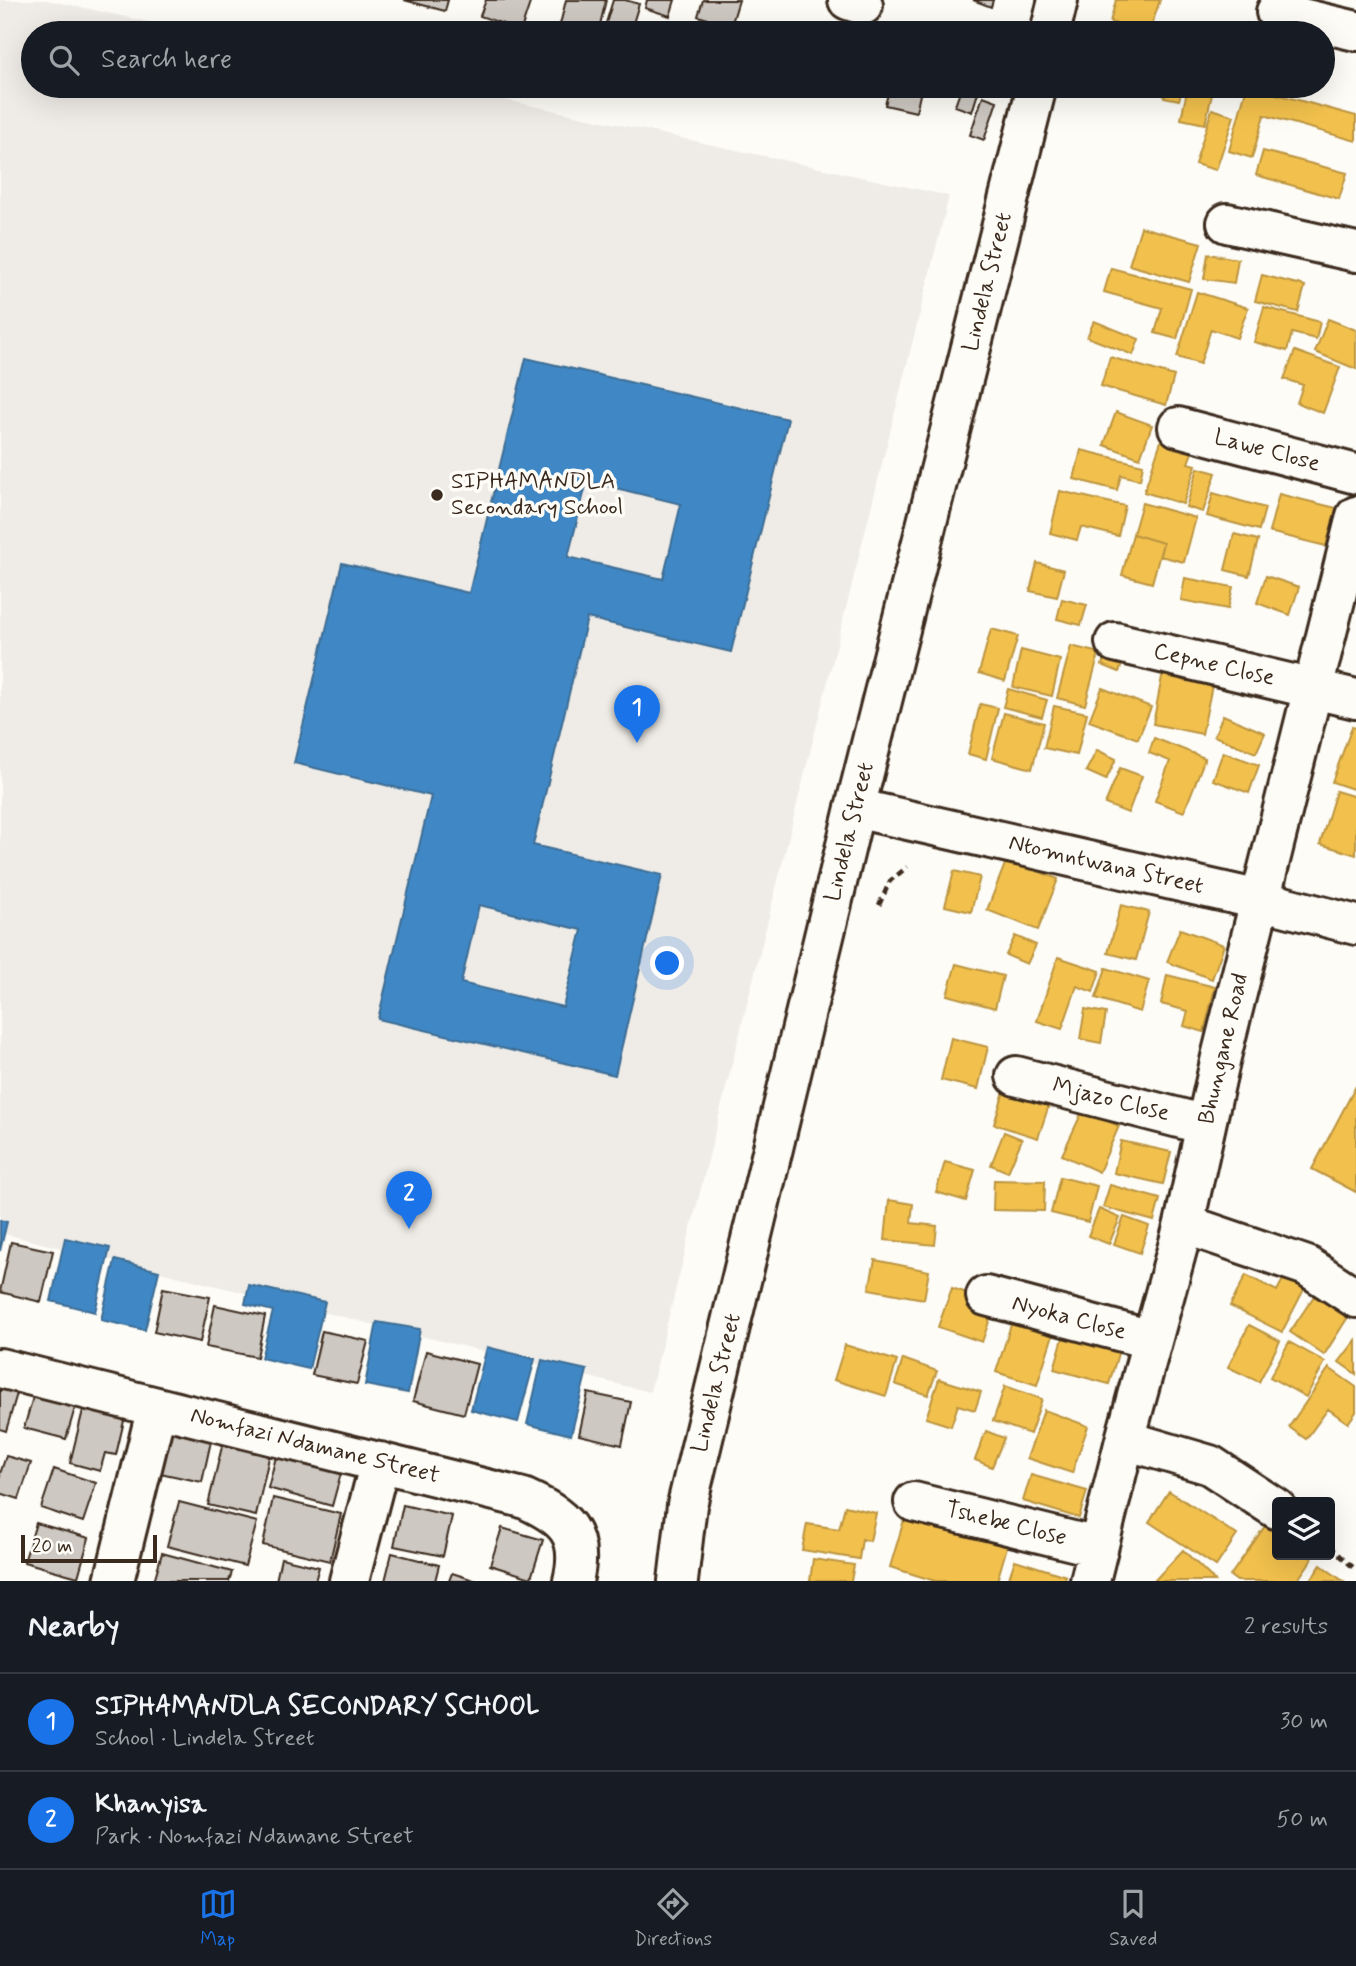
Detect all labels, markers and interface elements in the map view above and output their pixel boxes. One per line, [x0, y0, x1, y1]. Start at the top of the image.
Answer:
search box [21, 21, 1335, 98]
icon: search [45, 41, 83, 79]
text: Search here [101, 43, 232, 77]
street label: Lindela Street [956, 209, 1020, 355]
street label: Lawe Close [1211, 422, 1323, 480]
place label: SIPHAMANDLA Secondary School [451, 467, 623, 523]
marker: SIPHAMANDLA Secondary School [429, 487, 445, 503]
street label: Cepne Close [1150, 636, 1278, 694]
pin: 1 [614, 685, 660, 743]
street label: Lindela Street [818, 759, 882, 905]
street label: Ntomntwana Street [1006, 828, 1206, 902]
your location [650, 946, 684, 980]
street label: Bhungane Road [1192, 971, 1256, 1127]
street label: Mjazo Close [1049, 1071, 1173, 1129]
pin: 2 [386, 1171, 432, 1229]
street label: Nyoka Close [1009, 1288, 1129, 1348]
street label: Lindela Street [685, 1310, 749, 1456]
street label: Nomfazi Ndamane Street [187, 1401, 443, 1491]
street label: Tshebe Close [942, 1495, 1070, 1553]
map controls [1272, 1497, 1335, 1560]
button: layers [1272, 1497, 1335, 1560]
scale bar [21, 1532, 158, 1564]
text: 20 m [32, 1534, 72, 1559]
text: Nearby [28, 1607, 119, 1646]
text: 2 results [1244, 1612, 1328, 1642]
text: SIPHAMANDLA SECONDARY SCHOOL [95, 1690, 540, 1724]
text: 1 [46, 1707, 56, 1737]
text: 30 m [1280, 1707, 1328, 1737]
text: School · Lindela Street [95, 1724, 315, 1754]
text: Khanyisa [95, 1788, 206, 1822]
text: 2 [45, 1805, 57, 1835]
text: 50 m [1277, 1805, 1328, 1835]
text: Park · Nomfazi Ndamane Street [95, 1822, 414, 1852]
tab: Map [199, 1885, 237, 1952]
tab: Directions [634, 1885, 712, 1952]
tab: Saved [1109, 1885, 1157, 1952]

